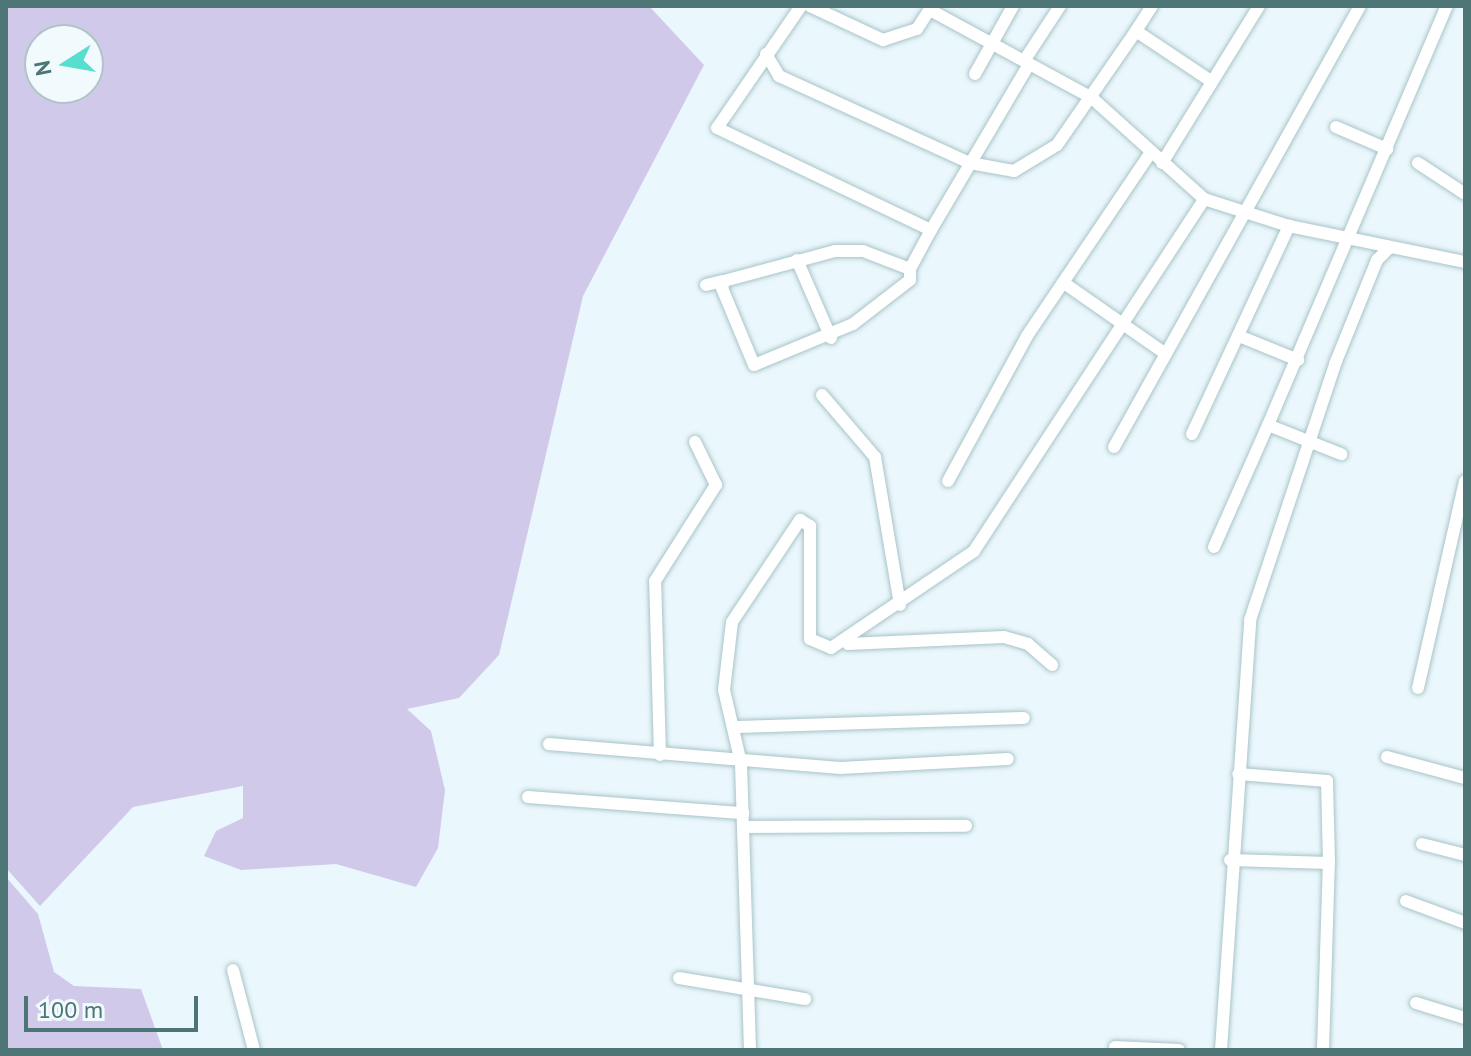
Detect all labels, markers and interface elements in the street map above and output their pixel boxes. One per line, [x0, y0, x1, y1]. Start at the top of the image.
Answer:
north arrow [24, 24, 104, 104]
text: N [27, 58, 58, 78]
scale bar [28, 980, 202, 1030]
text: 100 m [38, 994, 103, 1025]

